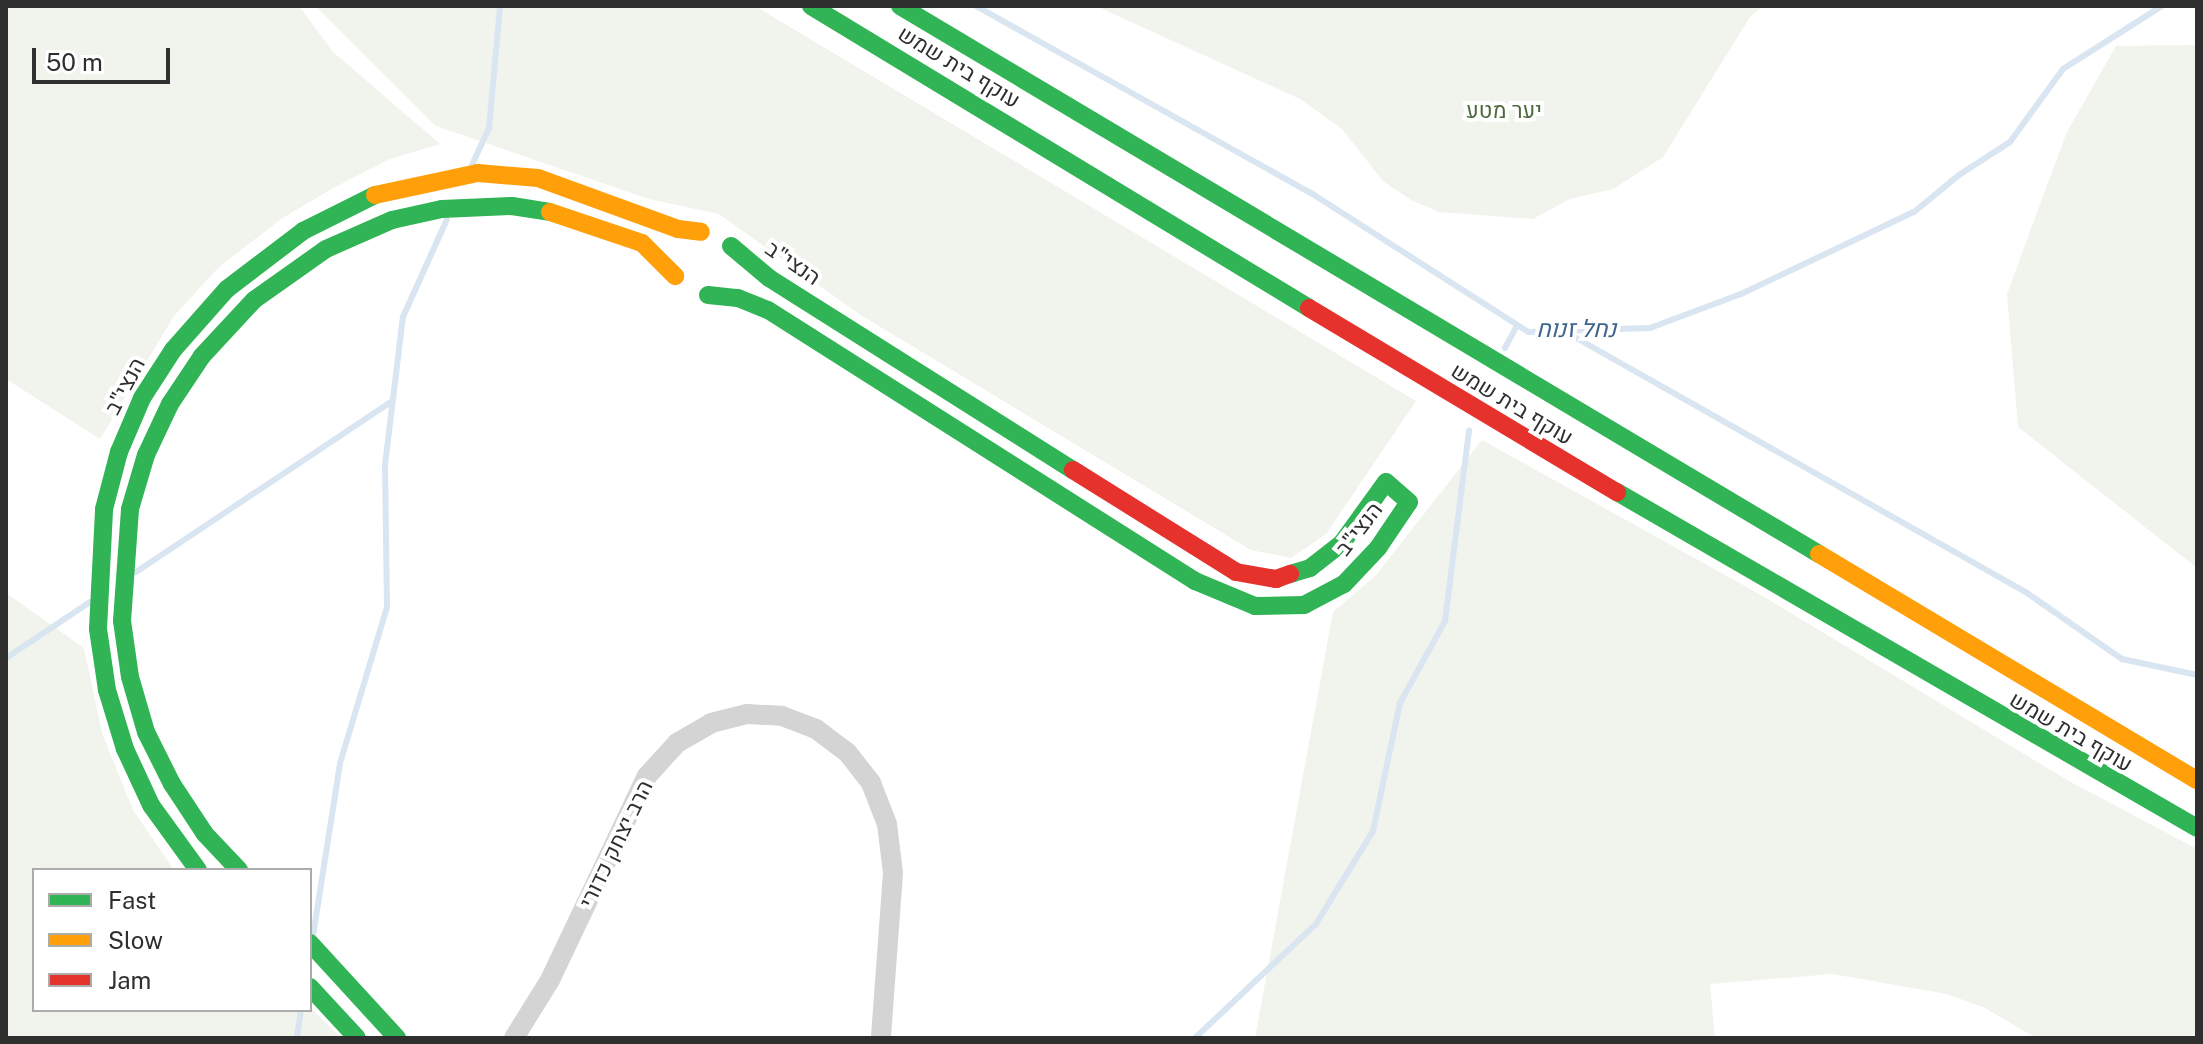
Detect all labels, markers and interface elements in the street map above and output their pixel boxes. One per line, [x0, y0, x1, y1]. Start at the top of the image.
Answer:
street label: עוקף בית שמש [893, 20, 1025, 114]
scale bar [36, 32, 174, 82]
text: 50 m [46, 48, 103, 76]
park label: יער מטע [1466, 98, 1542, 124]
street label: הנצי"ב [761, 235, 825, 291]
water label: נחל זנוח [1536, 315, 1616, 343]
street label: הנצי"ב [99, 353, 151, 419]
street label: עוקף בית שמש [1446, 357, 1578, 451]
street label: הנצי"ב [1330, 497, 1388, 561]
street label: עוקף בית שמש [2005, 686, 2137, 778]
street label: הרב יצחק כדורי [574, 776, 658, 912]
legend [32, 868, 312, 1012]
text: Fast [108, 886, 156, 914]
text: Slow [108, 926, 163, 954]
text: Jam [108, 966, 151, 994]

